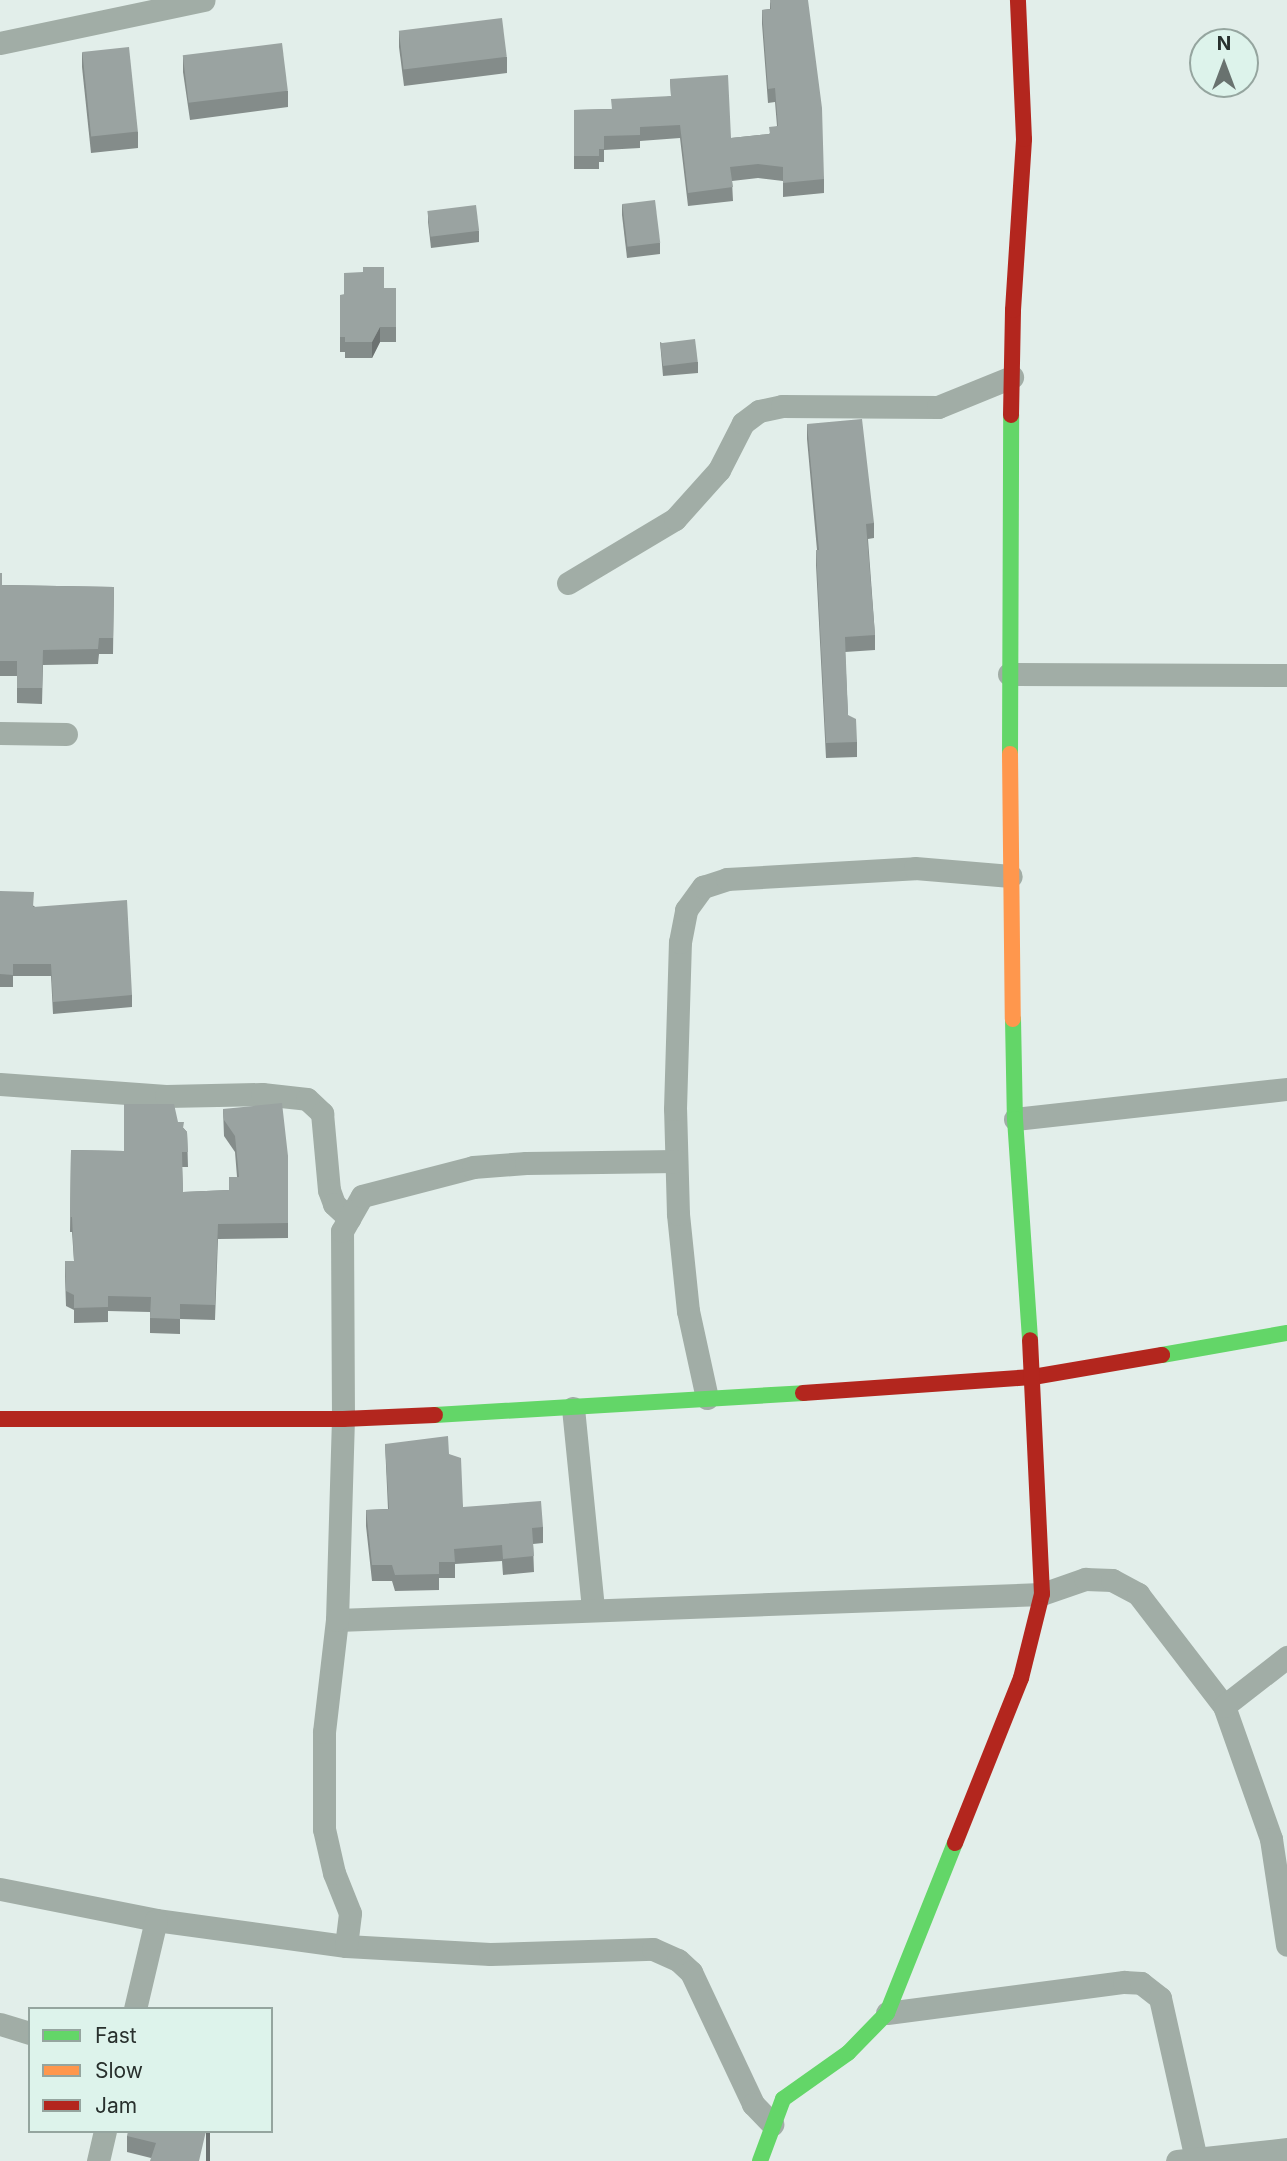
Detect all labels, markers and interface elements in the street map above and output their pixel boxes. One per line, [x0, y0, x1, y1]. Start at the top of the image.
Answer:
north arrow [1189, 28, 1259, 98]
text: N [1217, 32, 1231, 55]
legend [28, 2007, 273, 2133]
text: Fast [95, 2023, 137, 2048]
text: Slow [95, 2058, 143, 2083]
text: Jam [95, 2093, 137, 2118]

